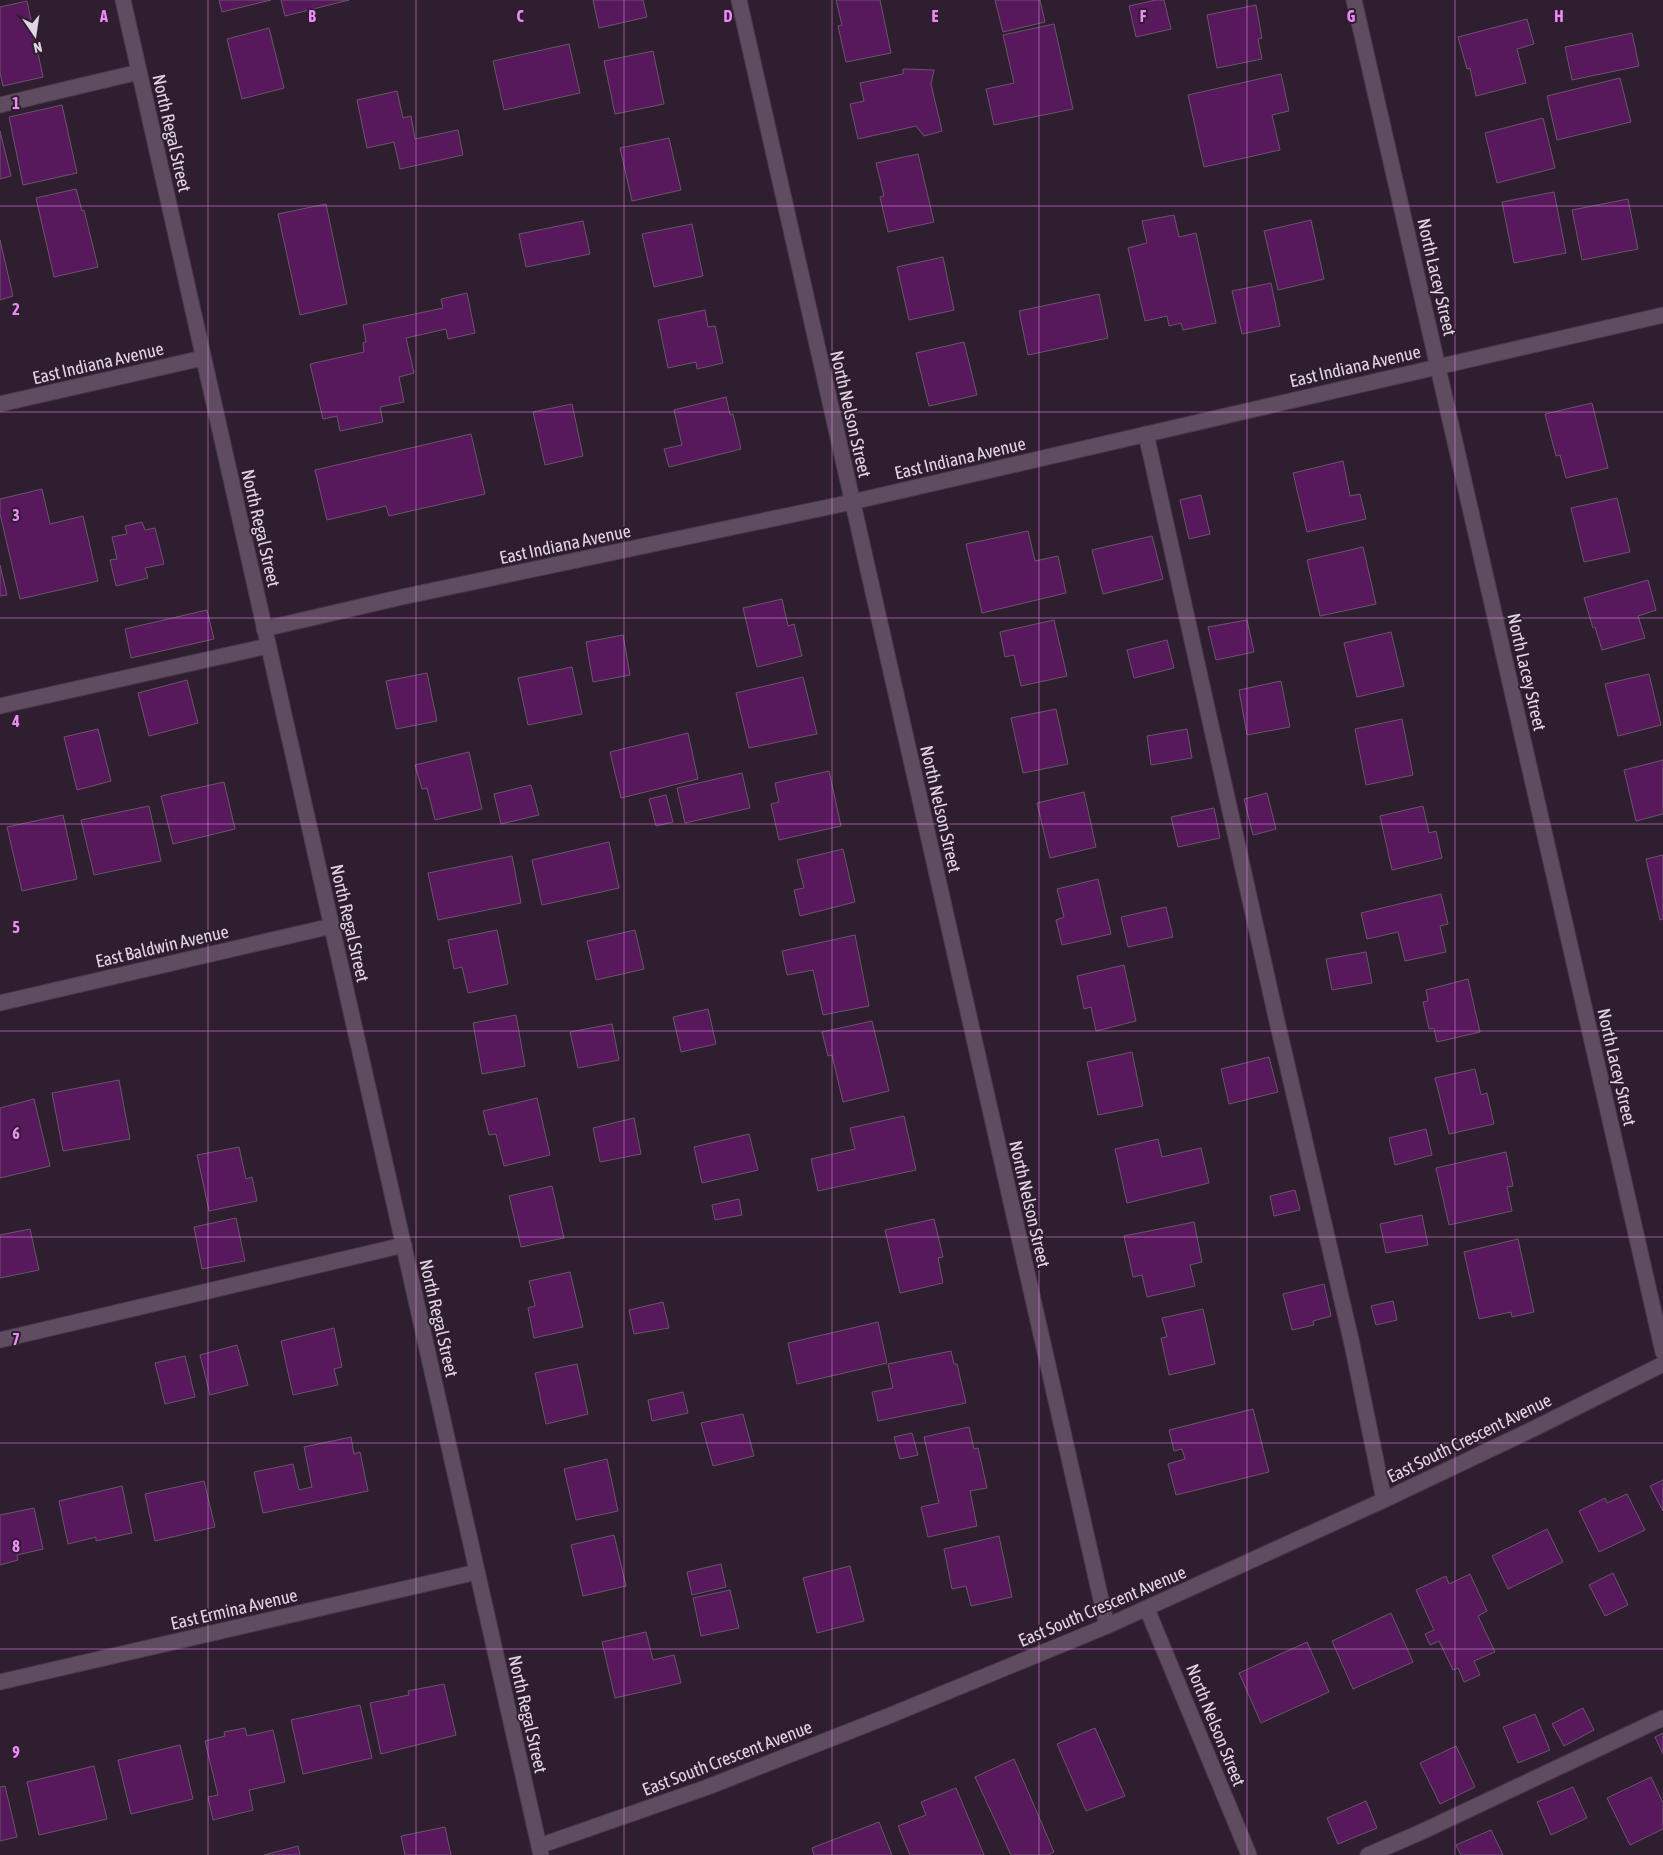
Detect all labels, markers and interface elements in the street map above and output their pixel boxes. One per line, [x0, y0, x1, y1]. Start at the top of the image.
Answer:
text: A [99, 7, 108, 25]
text: B [308, 7, 316, 25]
text: C [516, 7, 524, 25]
text: D [724, 7, 733, 25]
text: E [932, 7, 939, 25]
text: F [1140, 7, 1147, 25]
text: G [1347, 7, 1356, 25]
text: H [1554, 7, 1564, 25]
north arrow [10, 10, 60, 60]
text: N [32, 39, 44, 56]
street label: North Regal Street [148, 72, 196, 194]
text: 1 [12, 94, 20, 112]
street label: North Lacey Street [1413, 216, 1461, 338]
text: 2 [12, 300, 20, 318]
street label: East Indiana Avenue [30, 338, 166, 388]
street label: East Indiana Avenue [1287, 341, 1423, 391]
street label: North Nelson Street [826, 348, 876, 480]
street label: East Indiana Avenue [892, 433, 1028, 483]
street label: North Regal Street [237, 467, 285, 589]
text: 3 [12, 506, 20, 524]
street label: East Indiana Avenue [497, 520, 633, 568]
street label: North Lacey Street [1503, 611, 1551, 733]
text: 4 [11, 712, 20, 730]
street label: North Nelson Street [916, 743, 966, 875]
street label: North Regal Street [326, 862, 374, 984]
text: 5 [12, 918, 20, 936]
street label: East Baldwin Avenue [93, 920, 231, 972]
street label: North Lacey Street [1593, 1006, 1641, 1128]
text: 6 [12, 1124, 20, 1142]
street label: North Nelson Street [1005, 1138, 1055, 1270]
street label: North Regal Street [415, 1257, 463, 1379]
text: 7 [12, 1330, 20, 1348]
street label: East South Crescent Avenue [1383, 1389, 1555, 1487]
text: 8 [12, 1537, 20, 1555]
street label: East South Crescent Avenue [1015, 1561, 1189, 1651]
street label: East Ermina Avenue [169, 1584, 299, 1634]
street label: North Regal Street [504, 1653, 552, 1775]
street label: North Nelson Street [1182, 1661, 1250, 1789]
street label: East South Crescent Avenue [639, 1716, 815, 1800]
text: 9 [12, 1743, 20, 1761]

